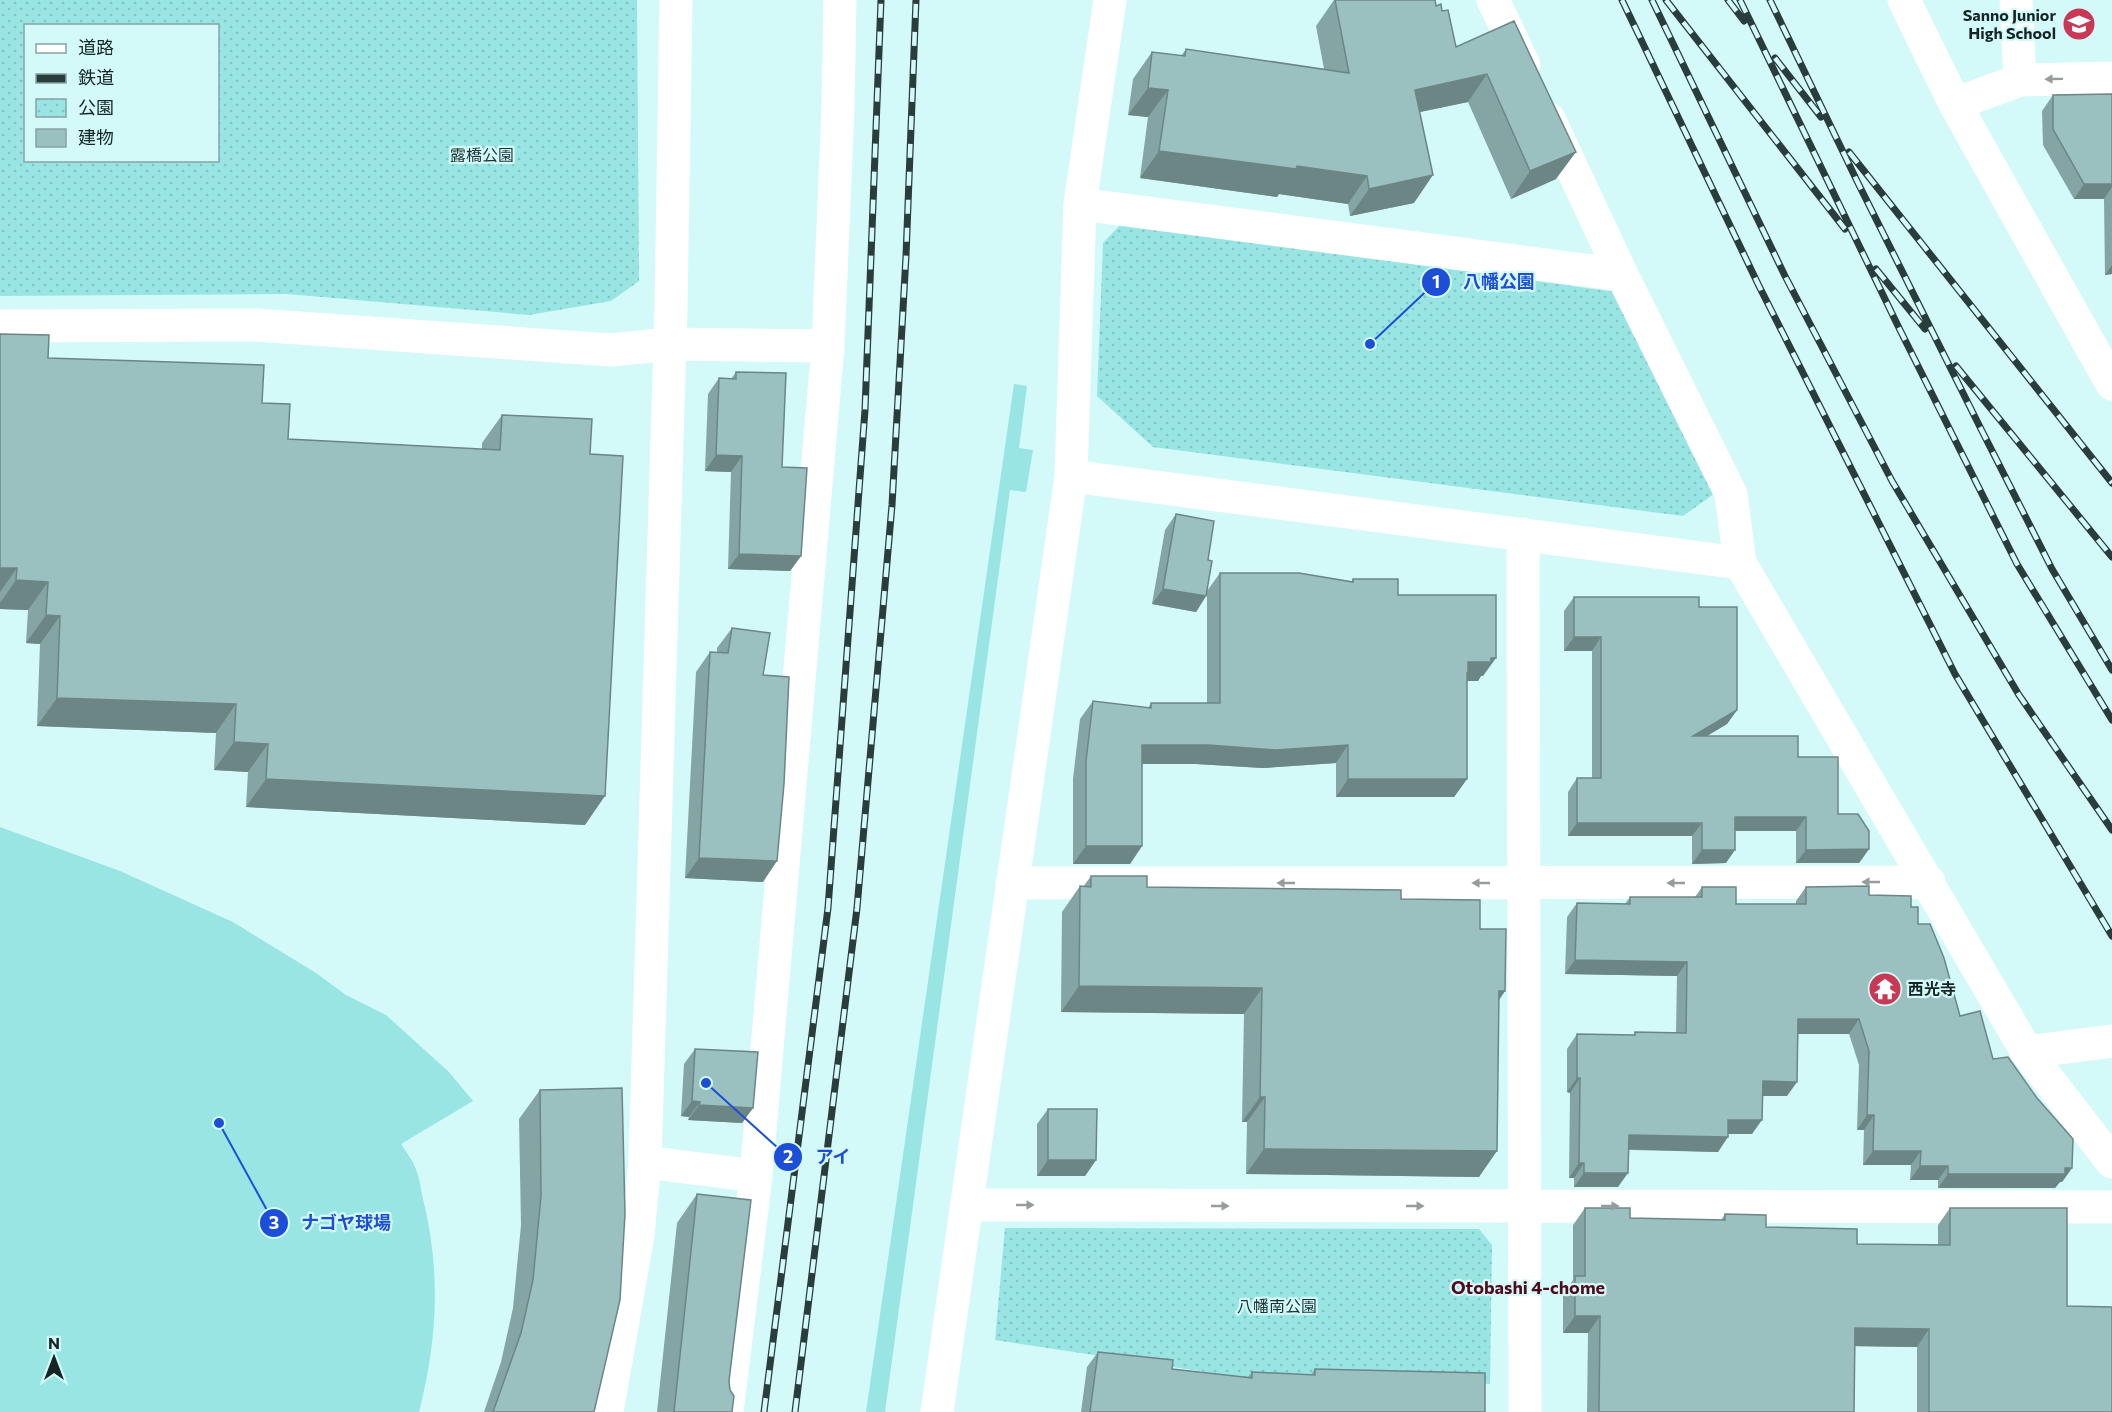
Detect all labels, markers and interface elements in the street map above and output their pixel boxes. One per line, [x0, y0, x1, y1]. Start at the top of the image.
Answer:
place label: Sanno Junior High School [1963, 5, 2056, 42]
school or university icon: Sanno Junior High School [2061, 6, 2097, 42]
legend [24, 24, 219, 162]
text: 道路 [78, 36, 114, 58]
text: 鉄道 [78, 66, 114, 88]
one-way arrow [2044, 75, 2063, 84]
text: 公園 [78, 96, 114, 118]
text: 建物 [78, 126, 114, 148]
park label: 露橋公園 [450, 145, 514, 164]
callout: 八幡公園 [1421, 264, 1547, 300]
text: 1 [1432, 270, 1440, 292]
text: 八幡公園 [1463, 270, 1535, 292]
one-way arrow [1861, 877, 1880, 887]
one-way arrow [1276, 878, 1295, 888]
one-way arrow [1471, 878, 1490, 888]
one-way arrow [1666, 878, 1685, 888]
temple icon: 西光寺 [1867, 971, 1903, 1007]
place label: 西光寺 [1908, 979, 1956, 998]
callout: アイ [773, 1139, 863, 1175]
text: 2 [783, 1145, 793, 1167]
text: アイ [815, 1145, 851, 1167]
one-way arrow [1016, 1200, 1035, 1210]
one-way arrow [1211, 1201, 1230, 1211]
one-way arrow [1406, 1201, 1425, 1211]
one-way arrow [1601, 1201, 1620, 1211]
callout: ナゴヤ球場 [259, 1205, 403, 1241]
text: 3 [269, 1211, 279, 1233]
text: ナゴヤ球場 [301, 1211, 391, 1233]
district label: Otobashi 4-chome [1451, 1276, 1605, 1298]
park label: 八幡南公園 [1237, 1296, 1317, 1315]
north arrow [24, 1328, 84, 1388]
text: N [48, 1333, 60, 1352]

